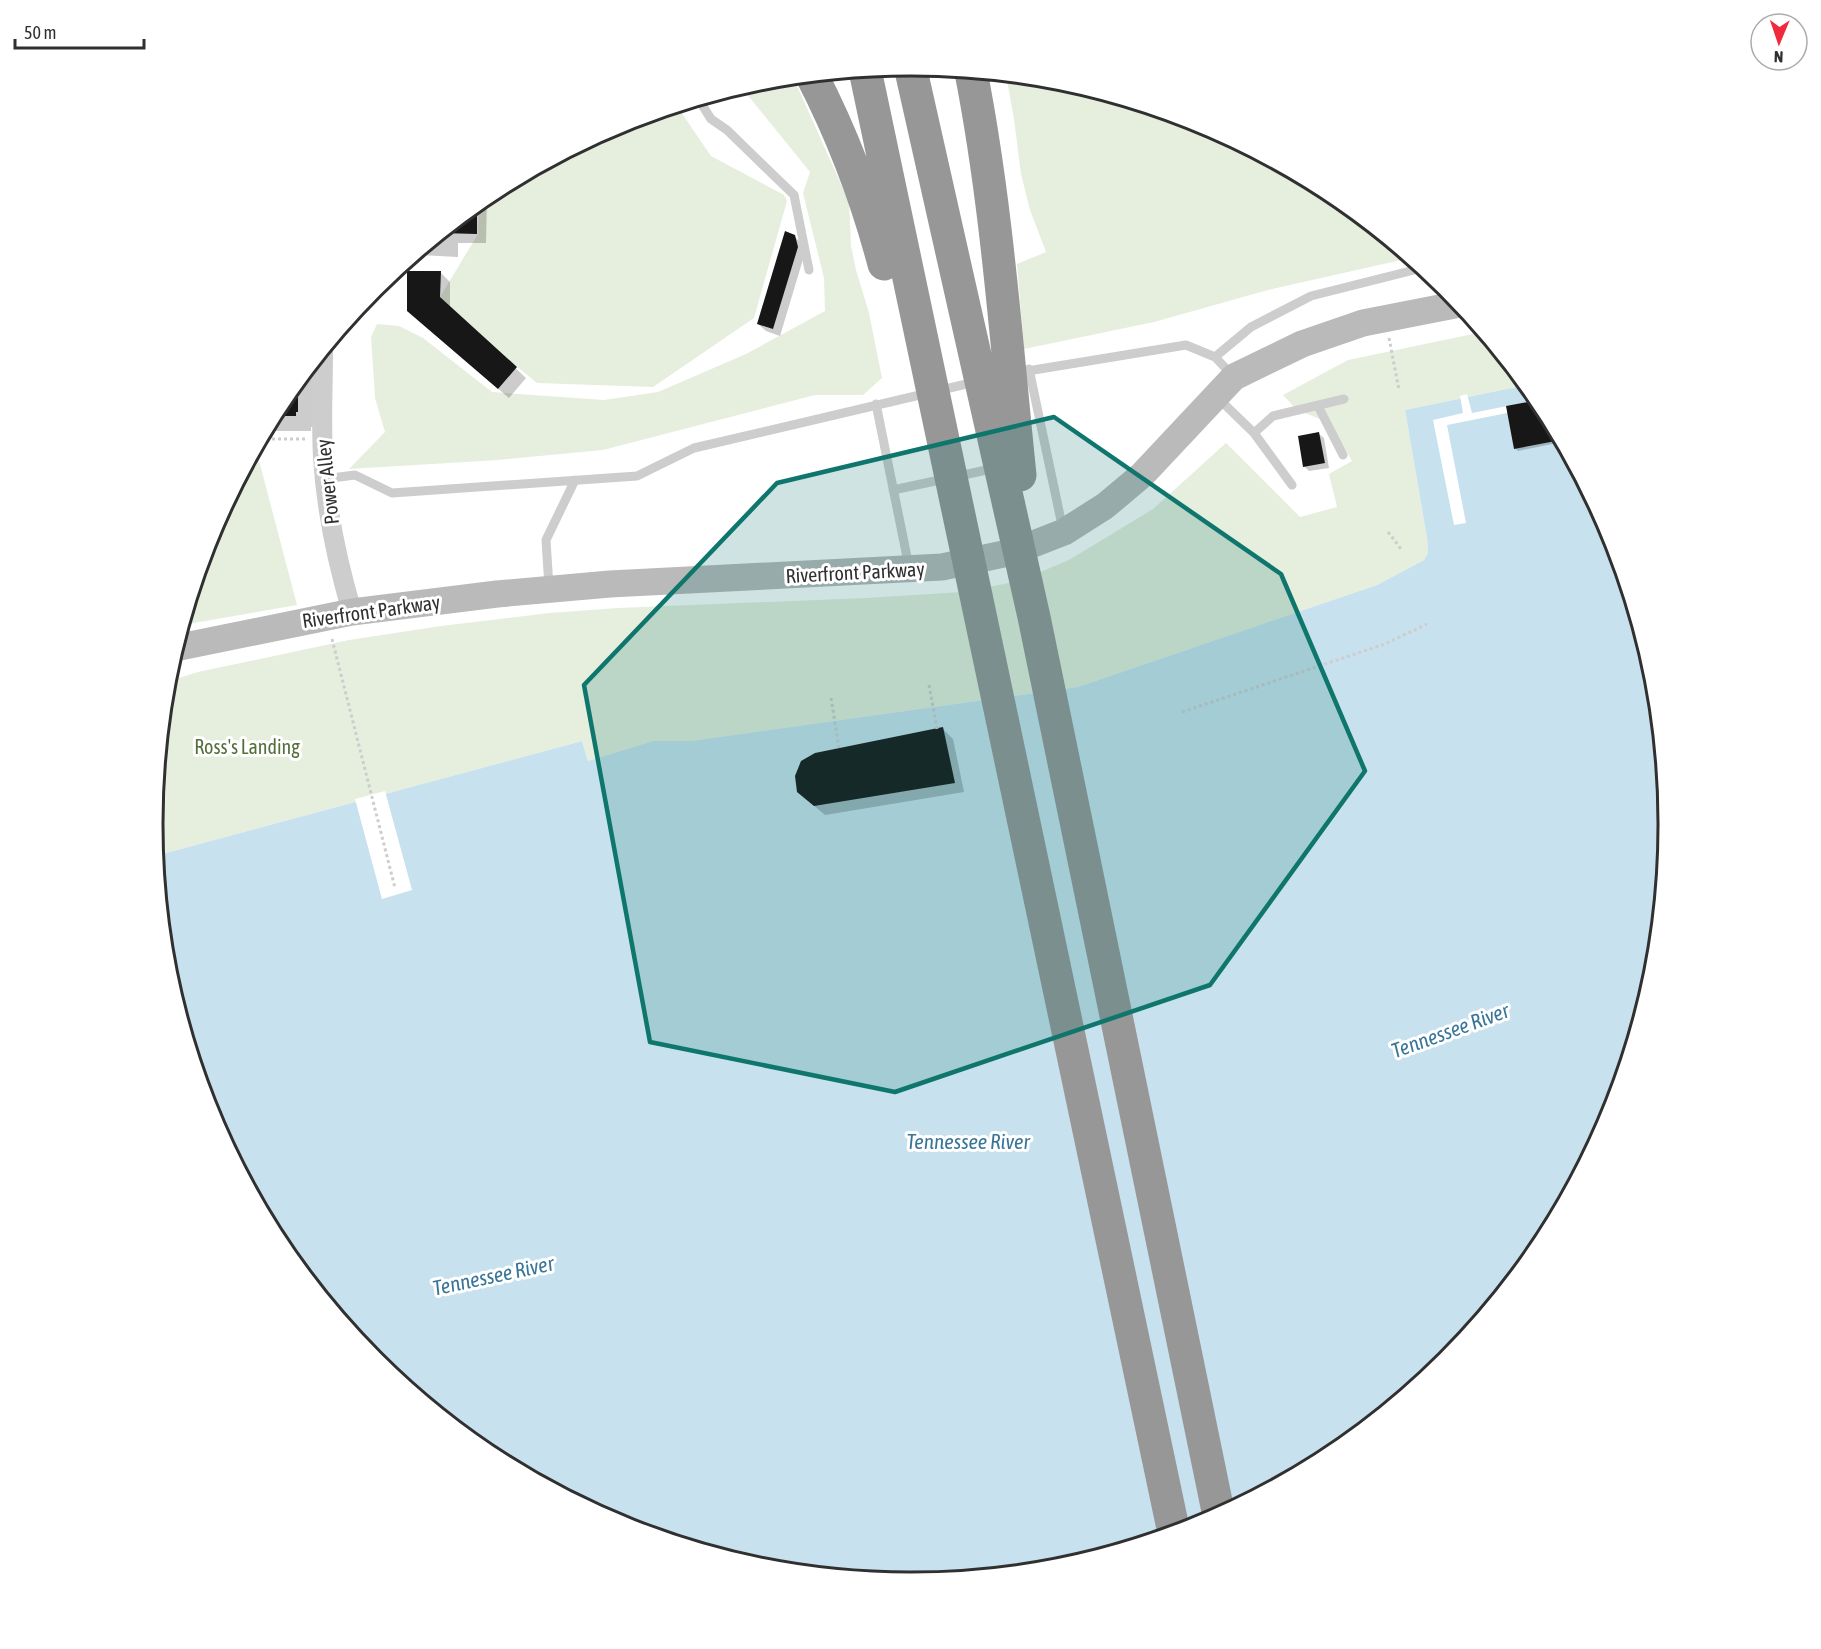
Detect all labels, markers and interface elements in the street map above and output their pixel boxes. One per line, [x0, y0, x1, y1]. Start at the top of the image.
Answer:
scale bar [15, 12, 144, 50]
north arrow [1749, 12, 1809, 72]
text: 50 m [24, 22, 56, 43]
text: N [1773, 48, 1784, 66]
street label: Power Alley [311, 438, 343, 526]
street label: Riverfront Parkway [785, 557, 925, 587]
street label: Riverfront Parkway [301, 590, 441, 632]
park label: Ross's Landing [194, 735, 300, 758]
water label: Tennessee River [1388, 997, 1513, 1062]
water label: Tennessee River [906, 1129, 1030, 1153]
water label: Tennessee River [430, 1250, 557, 1300]

